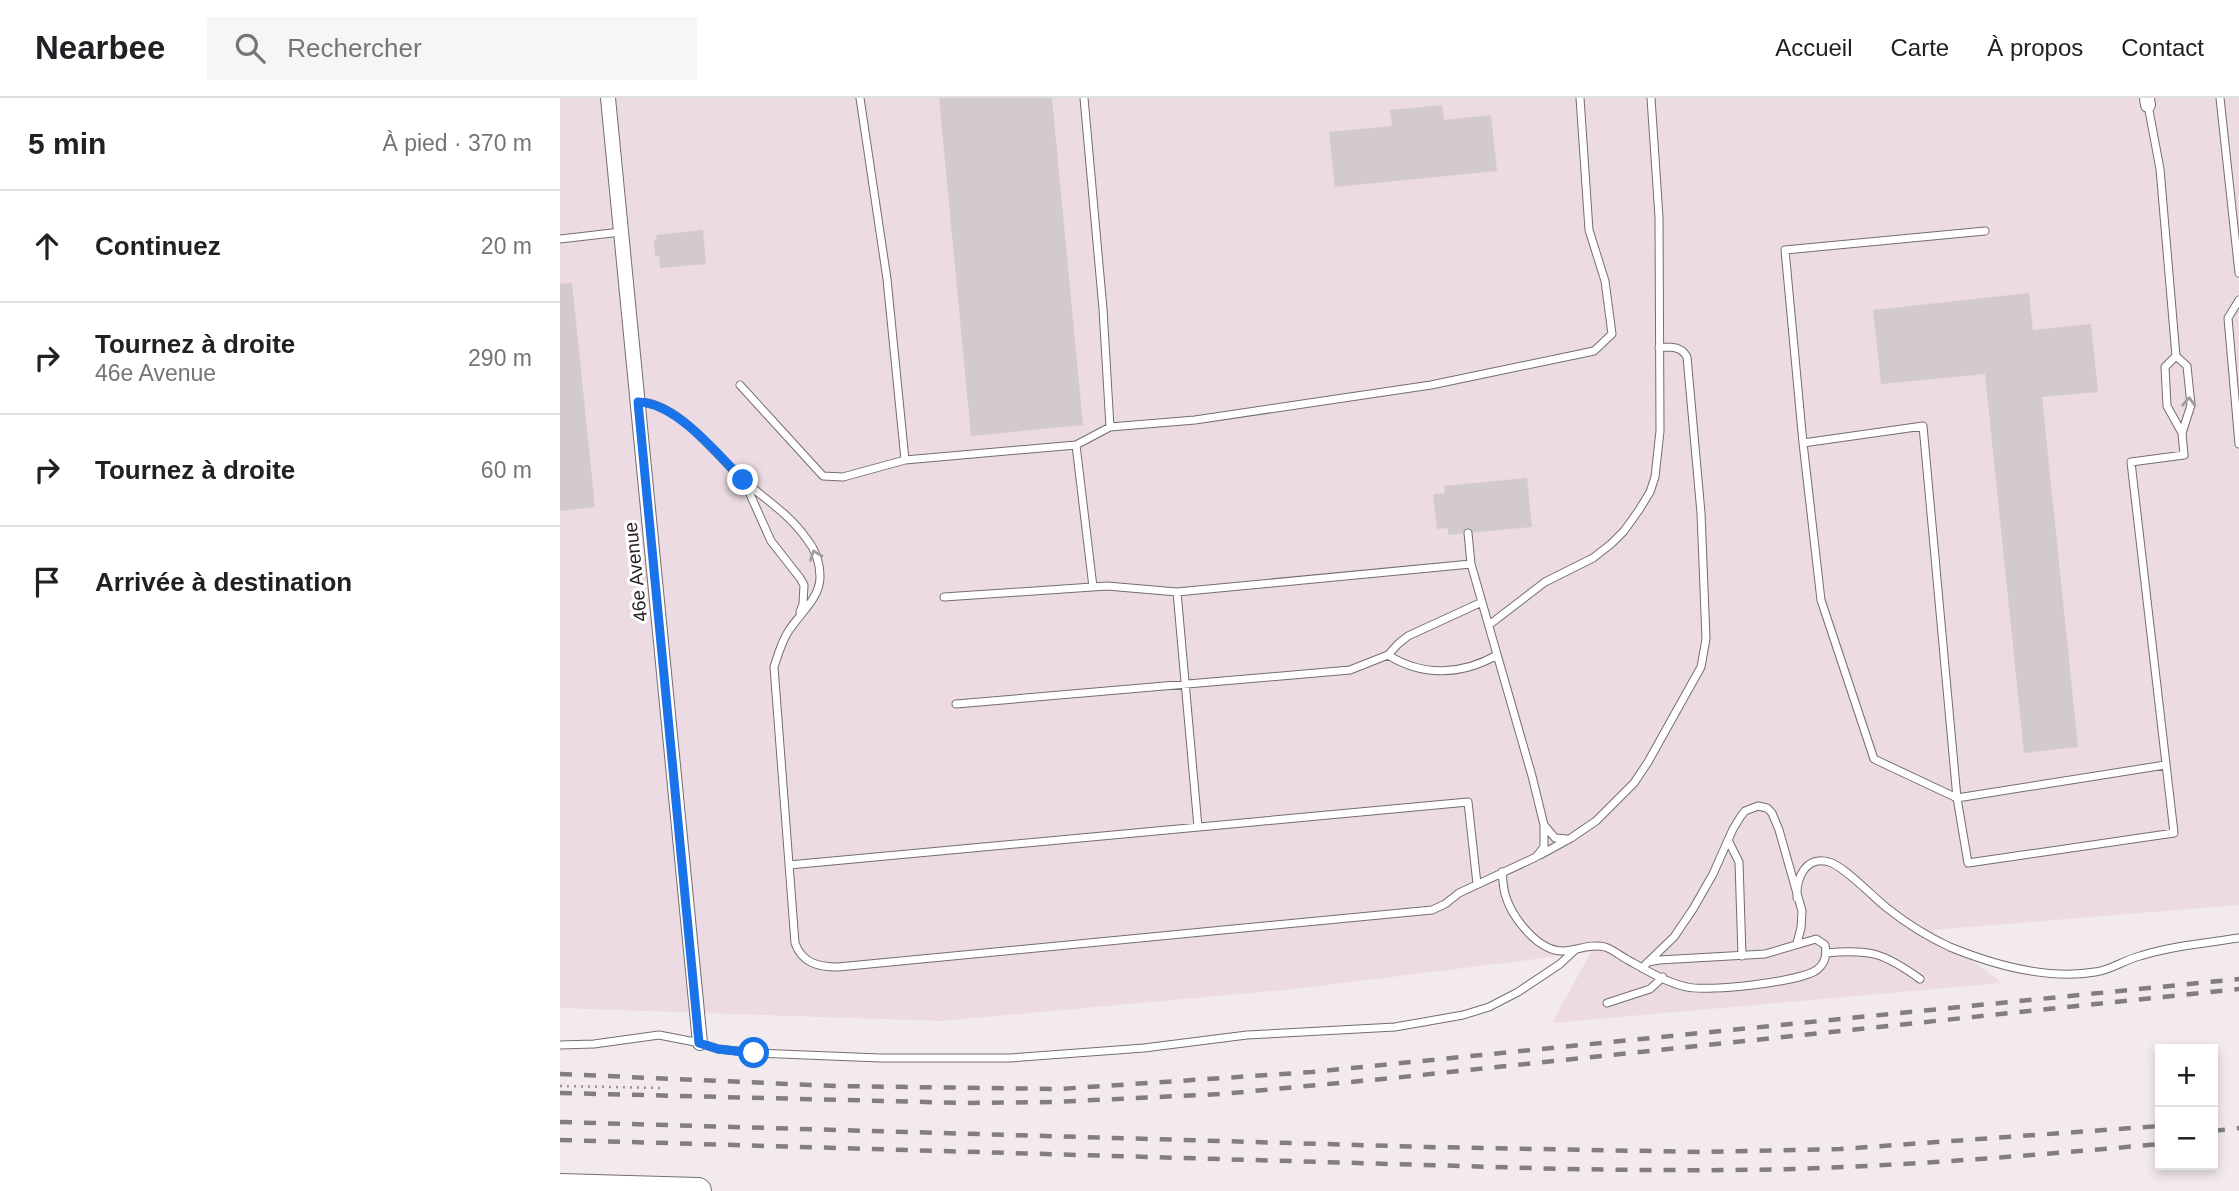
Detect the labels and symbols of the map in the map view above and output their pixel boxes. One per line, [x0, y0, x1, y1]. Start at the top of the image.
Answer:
one-way arrow [2181, 396, 2196, 407]
route end [727, 464, 758, 495]
street label: 46e Avenue [620, 521, 651, 623]
one-way arrow [809, 549, 823, 561]
route start [738, 1037, 769, 1068]

